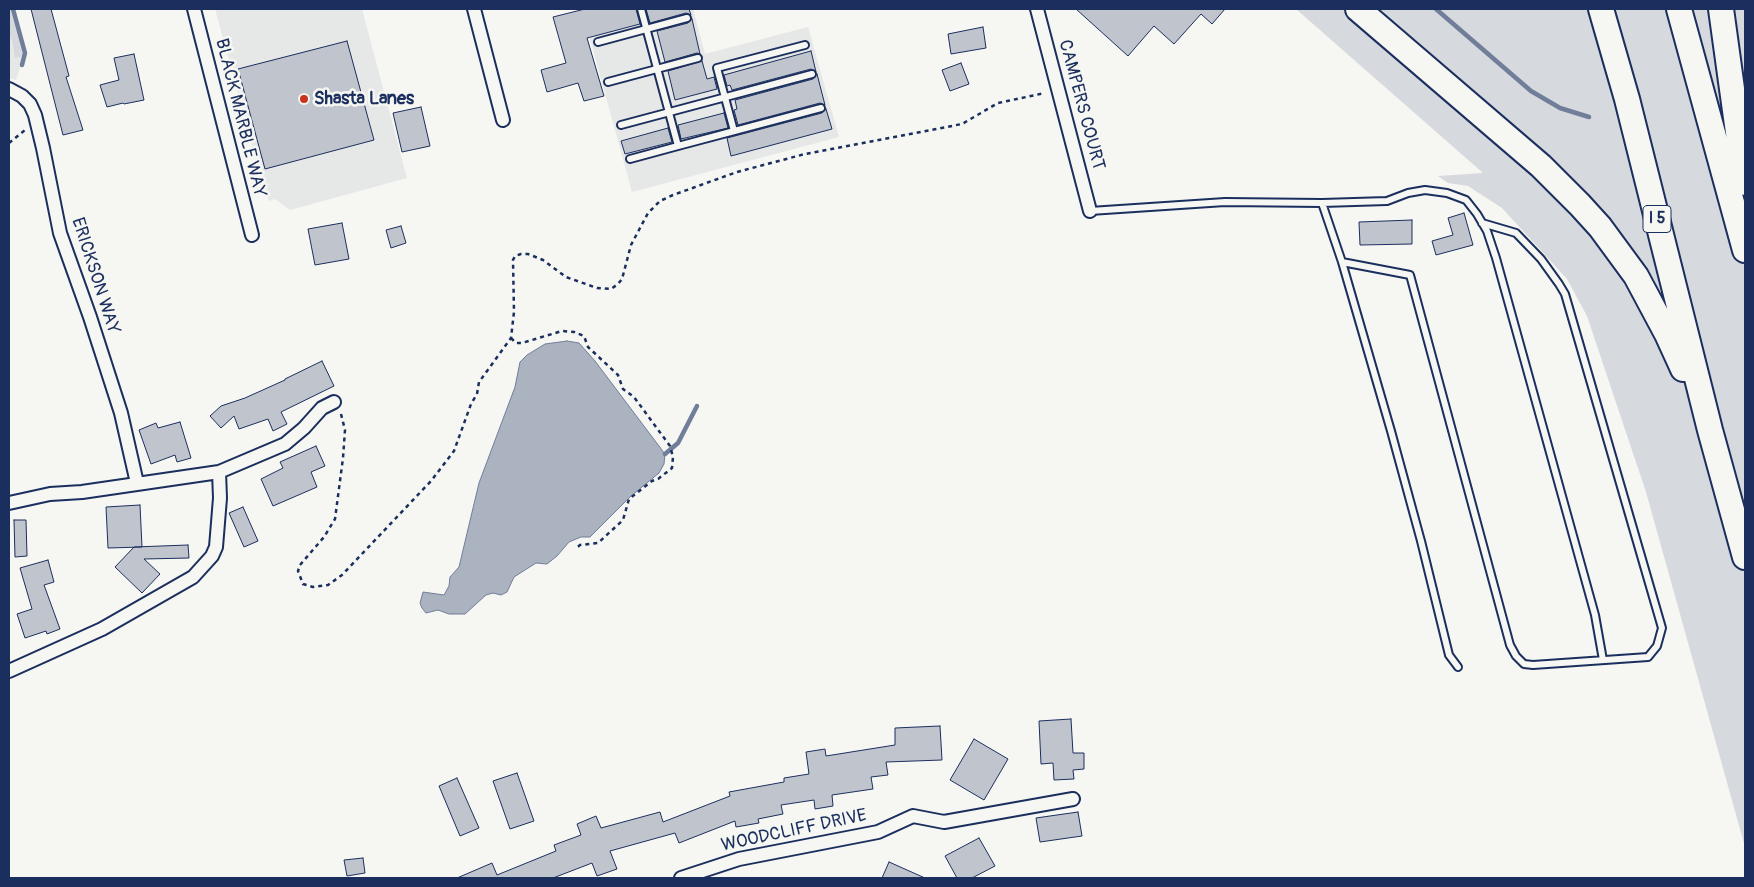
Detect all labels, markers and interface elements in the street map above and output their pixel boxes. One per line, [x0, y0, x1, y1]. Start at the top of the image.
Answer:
street label: BLACK MARBLE WAY [210, 36, 270, 200]
street label: CAMPERS COURT [1053, 37, 1109, 173]
place label: Shasta Lanes [314, 88, 414, 110]
marker: Shasta Lanes [298, 93, 310, 105]
road number: I 5 [1643, 205, 1671, 232]
street label: ERICKSON WAY [66, 215, 124, 337]
street label: WOODCLIFF DRIVE [719, 805, 869, 857]

